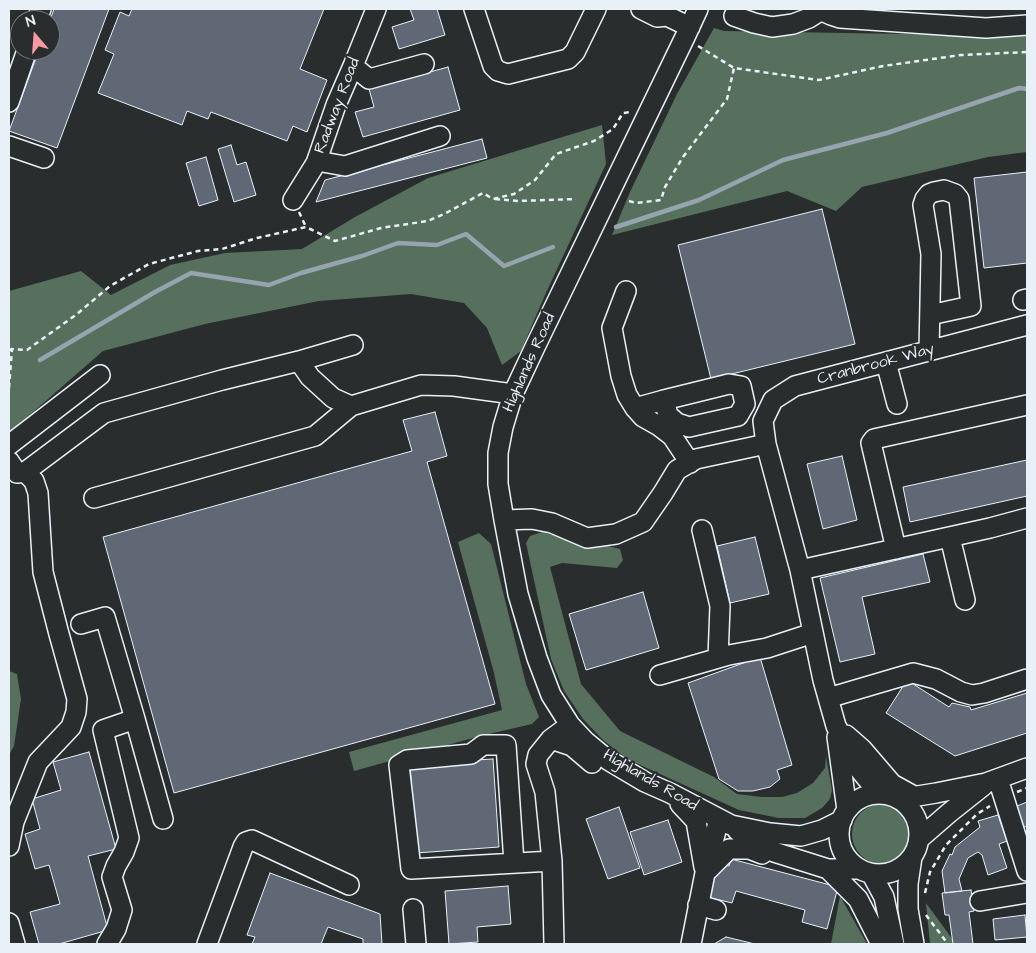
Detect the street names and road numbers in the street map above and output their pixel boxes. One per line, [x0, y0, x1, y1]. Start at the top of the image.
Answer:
street label: Radway Road [311, 56, 365, 156]
street label: Highlands Road [500, 311, 560, 415]
street label: Cranbrook Way [815, 340, 937, 390]
street label: Highlands Road [599, 746, 701, 816]

